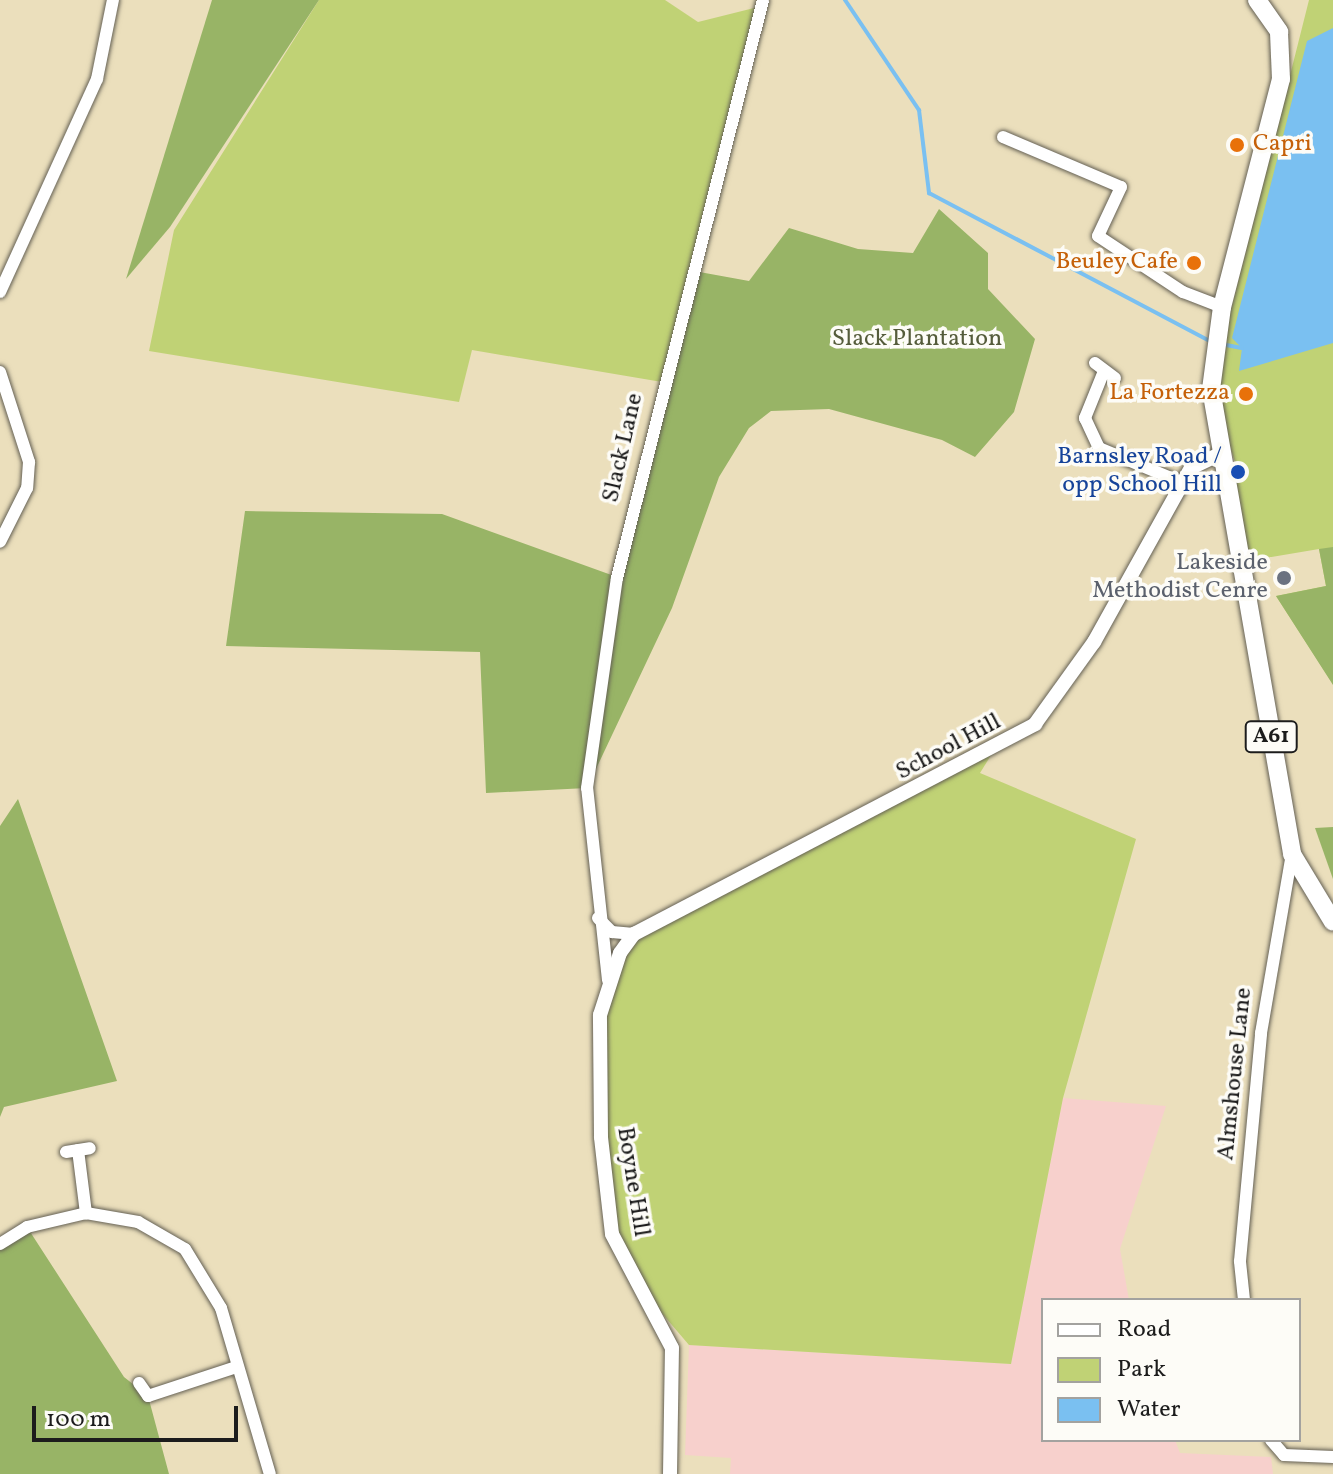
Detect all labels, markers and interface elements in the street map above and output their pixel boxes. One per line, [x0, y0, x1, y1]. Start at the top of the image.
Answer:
place label: Capri [1253, 131, 1312, 159]
marker: Capri [1228, 136, 1246, 154]
place label: Beuley Cafe [1055, 249, 1178, 277]
marker: Beuley Cafe [1185, 254, 1203, 272]
park label: Slack Plantation [832, 326, 1002, 354]
place label: La Fortezza [1109, 380, 1230, 408]
marker: La Fortezza [1237, 385, 1255, 403]
street label: Slack Lane [597, 390, 651, 506]
place label: Barnsley Road / opp School Hill [1057, 444, 1222, 500]
marker: Barnsley Road / opp School Hill [1229, 463, 1247, 481]
place label: Lakeside Methodist Cenre [1092, 550, 1268, 606]
marker: Lakeside Methodist Cenre [1275, 569, 1293, 587]
street label: School Hill [892, 708, 1006, 788]
road number: A61 [1243, 719, 1299, 755]
street label: Almshouse Lane [1213, 986, 1259, 1162]
street label: Boyne Hill [609, 1125, 655, 1239]
legend [1041, 1298, 1301, 1442]
text: Road [1117, 1313, 1171, 1347]
text: Park [1117, 1353, 1166, 1387]
scale bar [36, 1390, 242, 1440]
text: Water [1117, 1393, 1181, 1427]
text: 100 m [46, 1403, 111, 1437]

